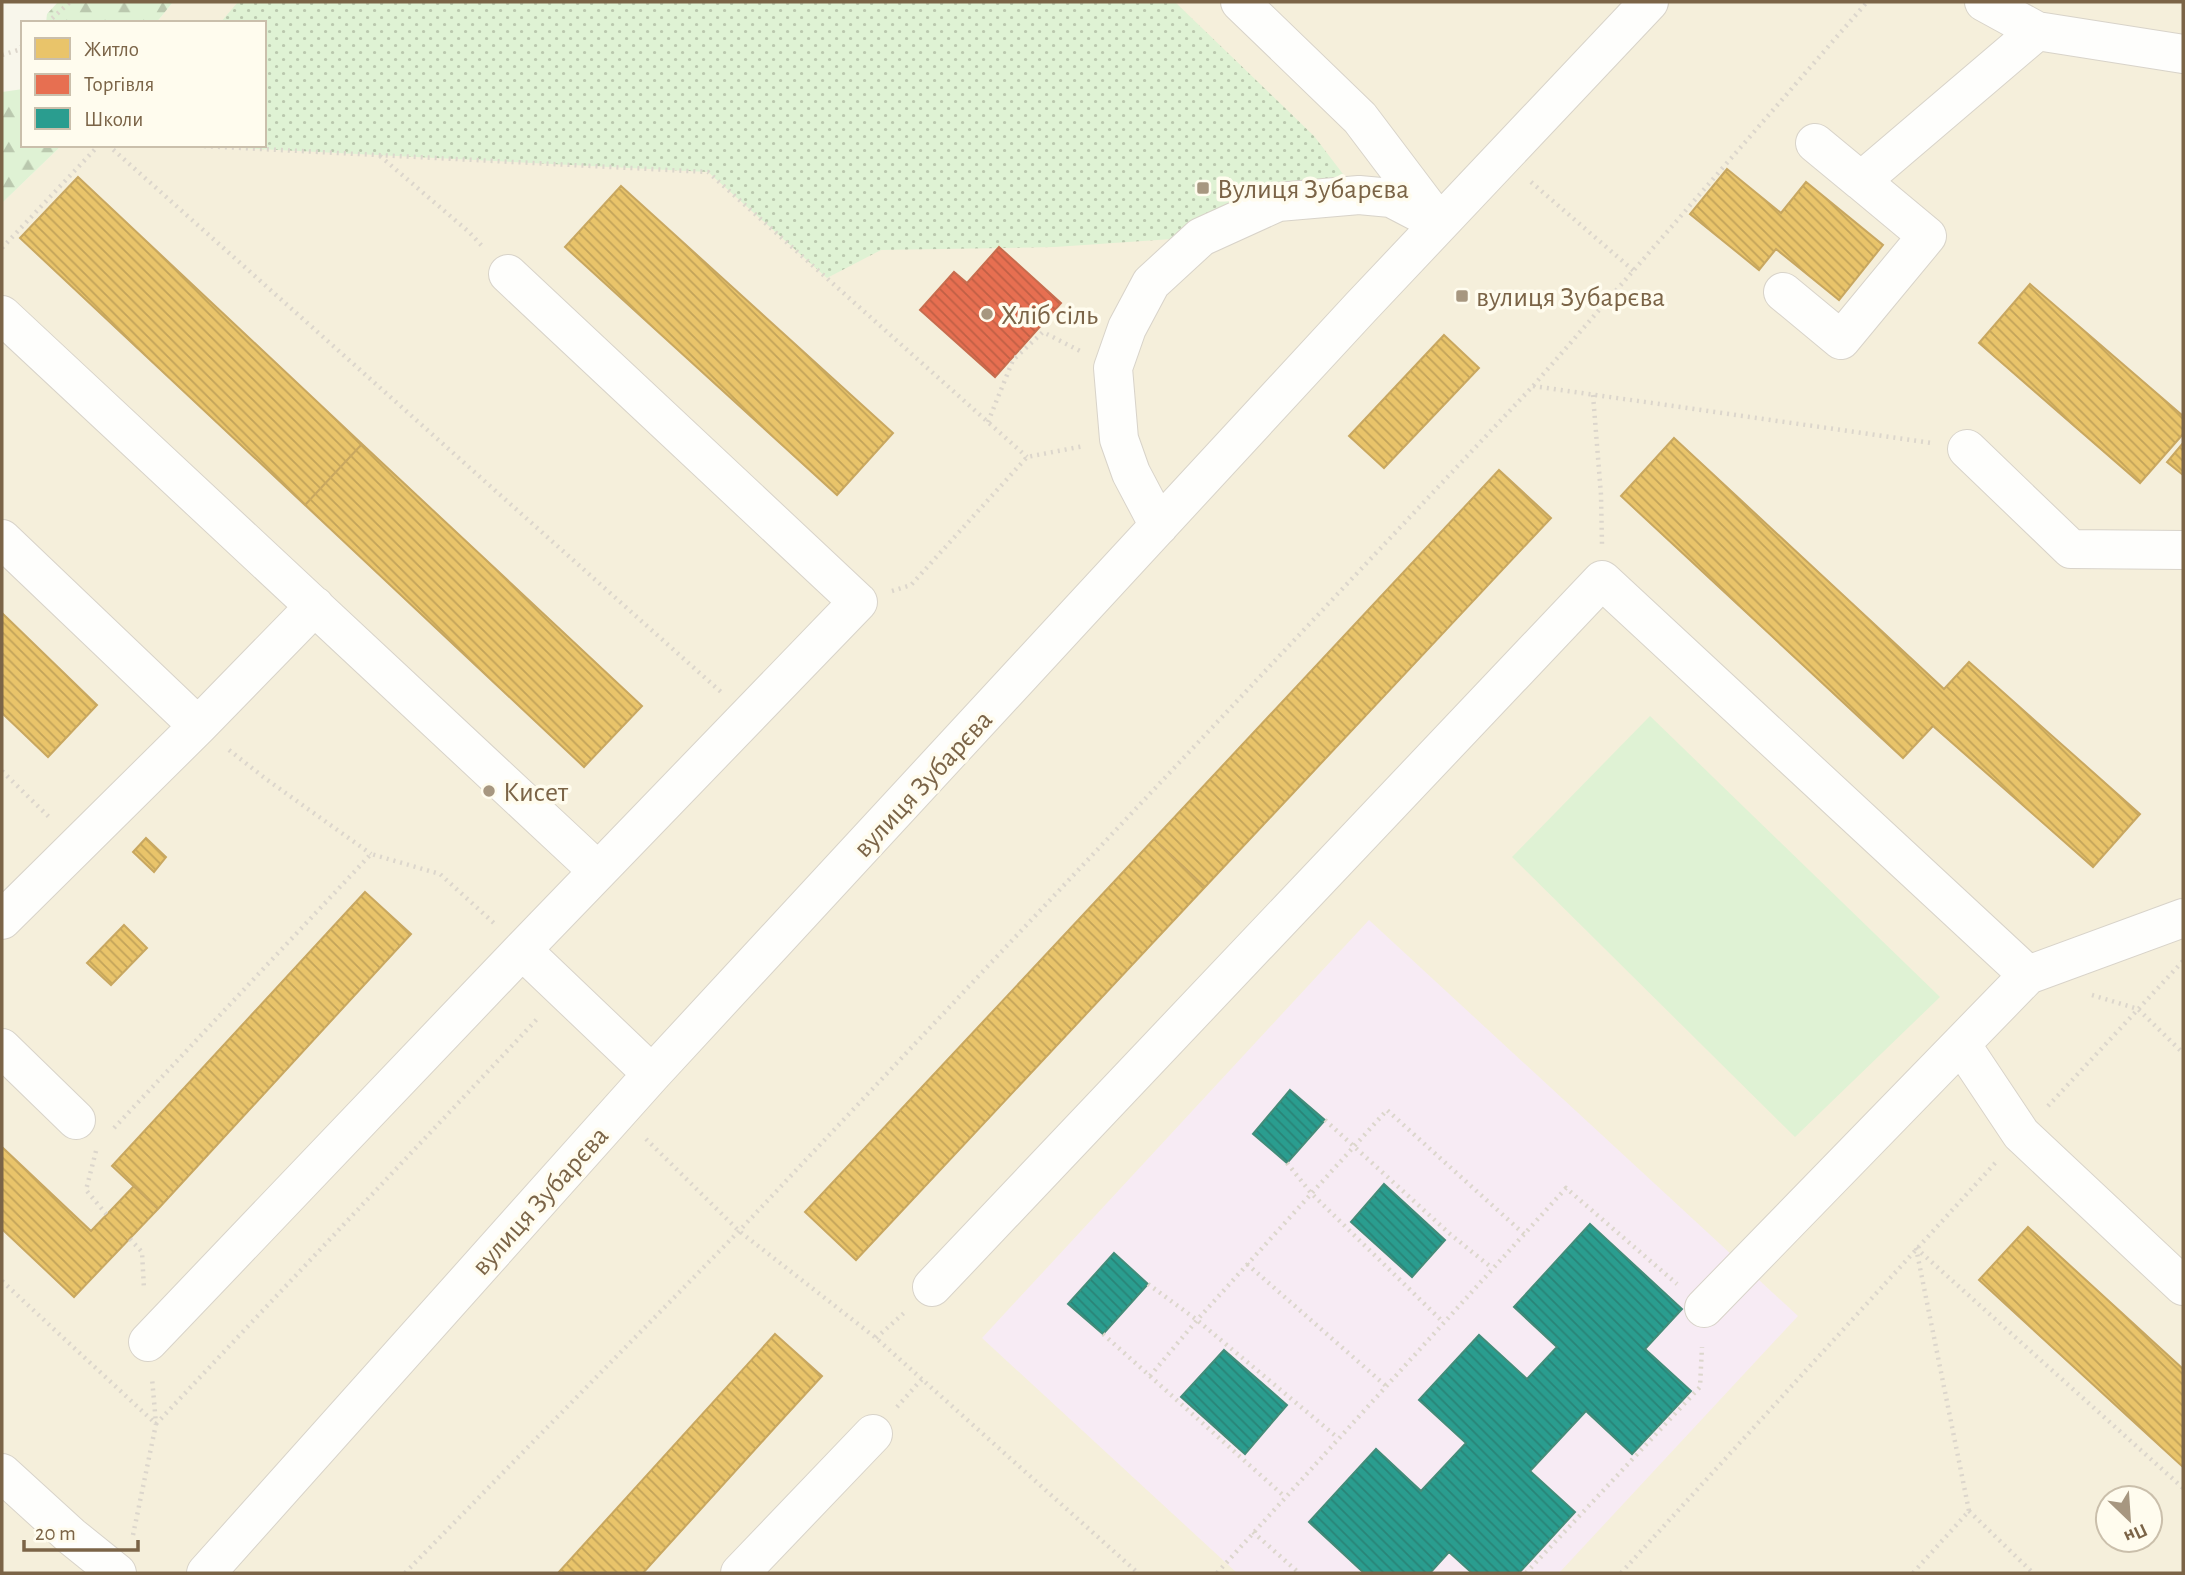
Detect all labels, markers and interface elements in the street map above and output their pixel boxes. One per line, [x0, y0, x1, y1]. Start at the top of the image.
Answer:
legend [21, 21, 266, 147]
text: Житло [84, 39, 139, 60]
text: Торгівля [84, 74, 154, 95]
text: Школи [84, 109, 143, 130]
place label: Вулиця Зубарєва [1217, 176, 1409, 204]
marker: Вулиця Зубарєва [1195, 180, 1211, 196]
place label: вулиця Зубарєва [1476, 284, 1665, 312]
marker: вулиця Зубарєва [1454, 288, 1470, 304]
place label: Хліб сіль [1001, 302, 1098, 330]
marker: Хліб сіль [979, 306, 995, 322]
street label: вулиця Зубарєва [849, 705, 998, 863]
place label: Кисет [503, 779, 569, 807]
marker: Кисет [481, 783, 497, 799]
street label: вулиця Зубарєва [467, 1122, 614, 1281]
north arrow [2094, 1484, 2164, 1554]
scale bar [24, 1508, 138, 1552]
text: Пн [2121, 1520, 2150, 1547]
text: 20 m [35, 1523, 76, 1544]

